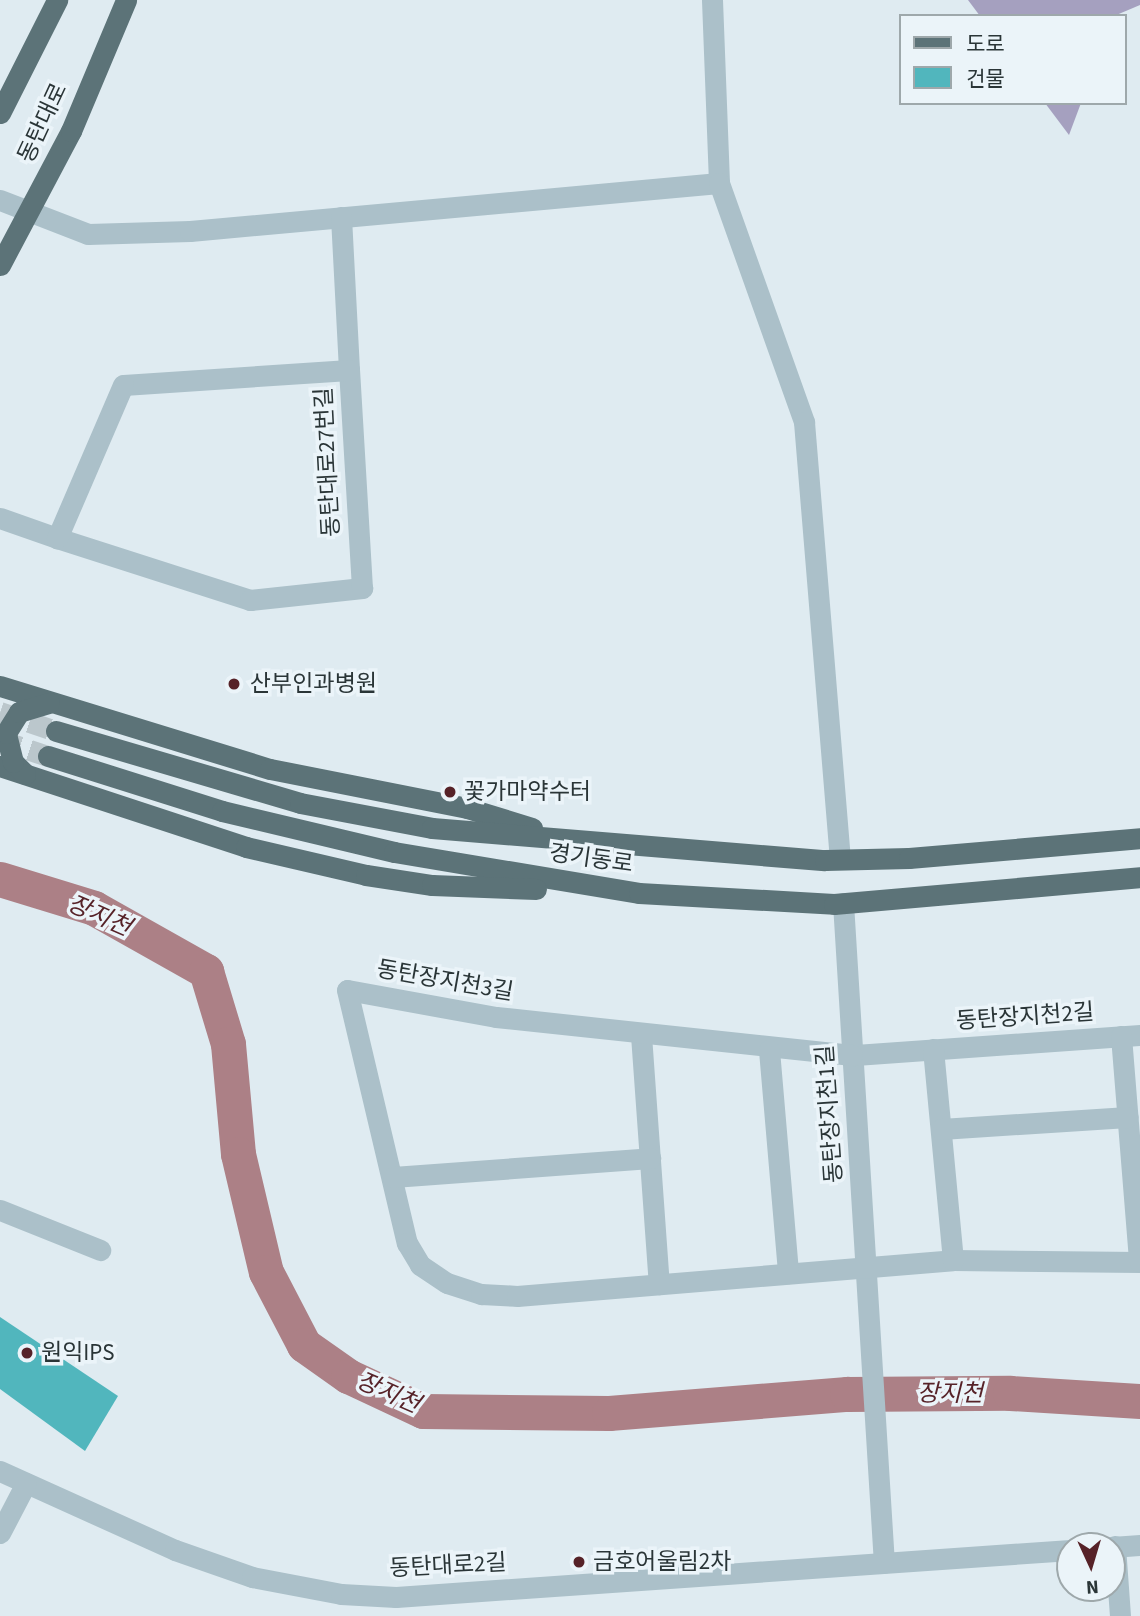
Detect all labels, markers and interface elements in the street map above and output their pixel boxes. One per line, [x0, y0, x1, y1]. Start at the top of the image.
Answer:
legend [898, 14, 1126, 105]
text: 도로 [966, 29, 1005, 59]
text: 건물 [966, 64, 1005, 94]
street label: 동탄대로 [13, 79, 73, 167]
street label: 동탄대로27번길 [310, 386, 346, 538]
place label: 산부인과병원 [250, 670, 377, 698]
marker: 산부인과병원 [224, 674, 244, 694]
place label: 꽃가마약수터 [464, 778, 591, 806]
marker: 꽃가마약수터 [442, 784, 458, 800]
street label: 경기동로 [547, 839, 635, 879]
water label: 장지천 [63, 889, 135, 943]
street label: 동탄장지천3길 [374, 955, 516, 1007]
street label: 동탄장지천2길 [955, 998, 1095, 1036]
street label: 동탄장지천1길 [811, 1044, 849, 1184]
place label: 원익IPS [41, 1339, 114, 1367]
marker: 원익IPS [19, 1345, 35, 1361]
water label: 장지천 [352, 1366, 424, 1420]
water label: 장지천 [917, 1380, 983, 1408]
north arrow [1056, 1532, 1126, 1602]
place label: 금호어울림2차 [593, 1548, 731, 1576]
street label: 동탄대로2길 [389, 1549, 507, 1583]
marker: 금호어울림2차 [571, 1554, 587, 1570]
text: N [1085, 1573, 1100, 1600]

